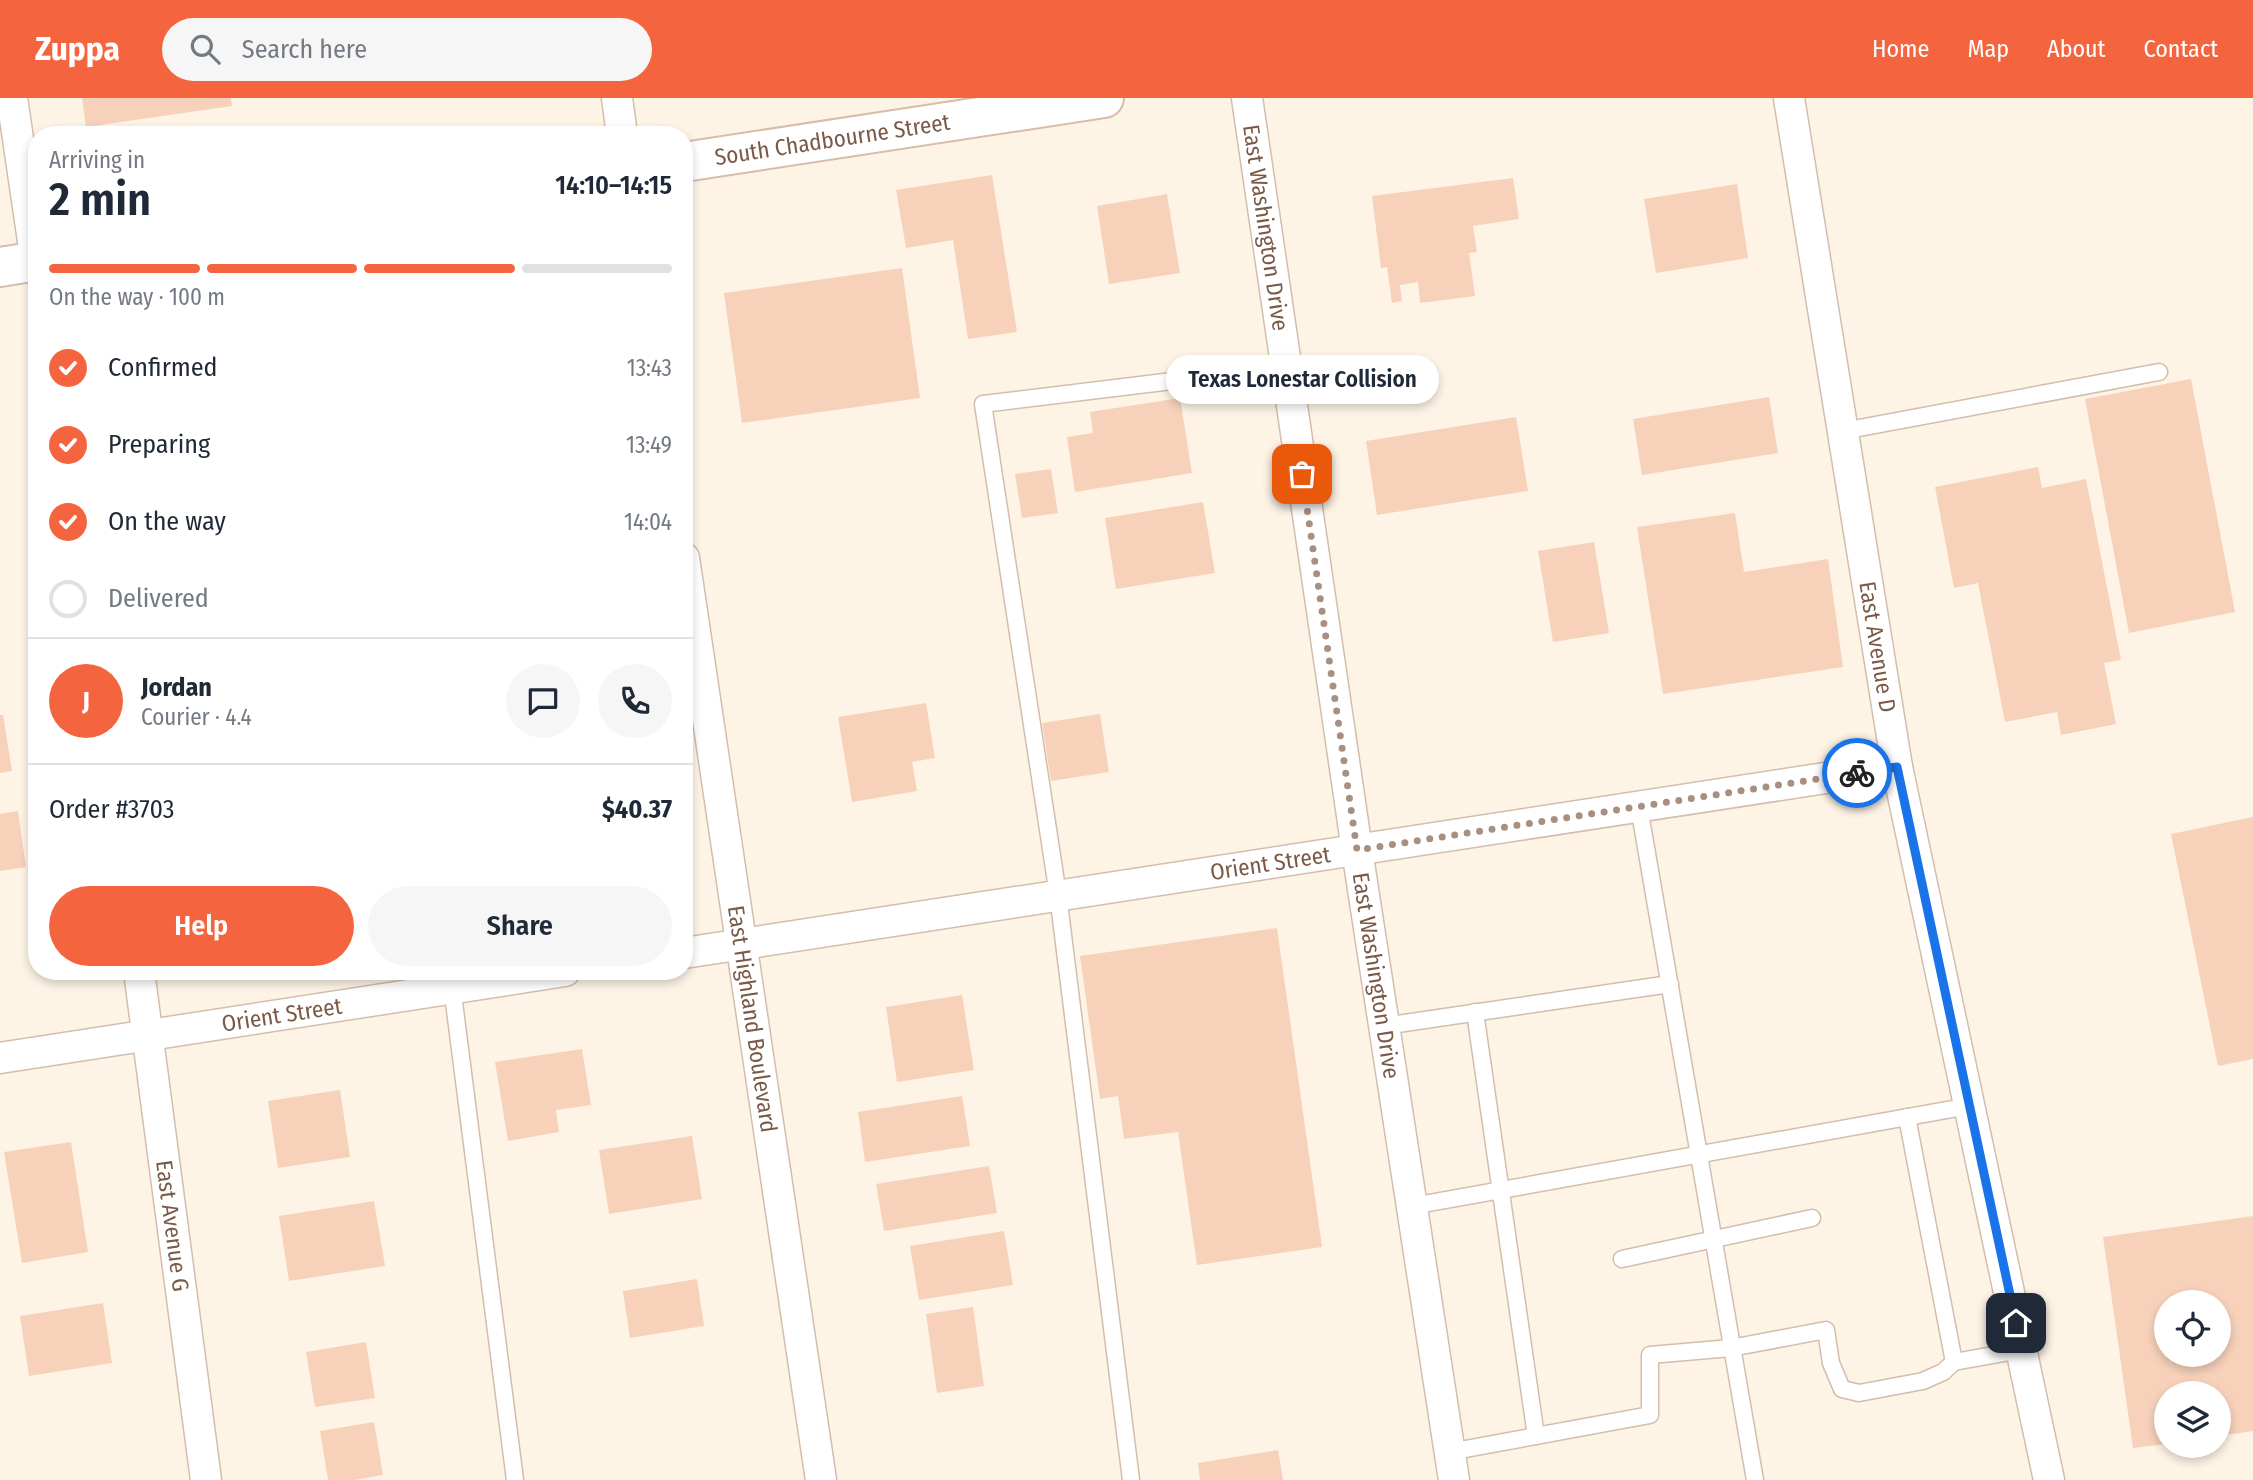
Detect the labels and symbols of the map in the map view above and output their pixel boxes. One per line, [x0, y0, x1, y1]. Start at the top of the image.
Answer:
street label: South Chadbourne Street [713, 108, 952, 171]
street label: East Washington Drive [1237, 123, 1295, 333]
callout: Texas Lonestar Collision [1166, 355, 1438, 404]
pin [1272, 444, 1332, 504]
street label: East Avenue D [1853, 579, 1902, 714]
courier [1822, 738, 1892, 808]
street label: Orient Street [1208, 840, 1333, 886]
street label: East Washington Drive [1347, 870, 1406, 1081]
street label: East Highland Boulevard [722, 904, 783, 1134]
street label: Orient Street [220, 991, 344, 1038]
street label: East Avenue G [150, 1158, 195, 1293]
pin [1986, 1293, 2046, 1353]

